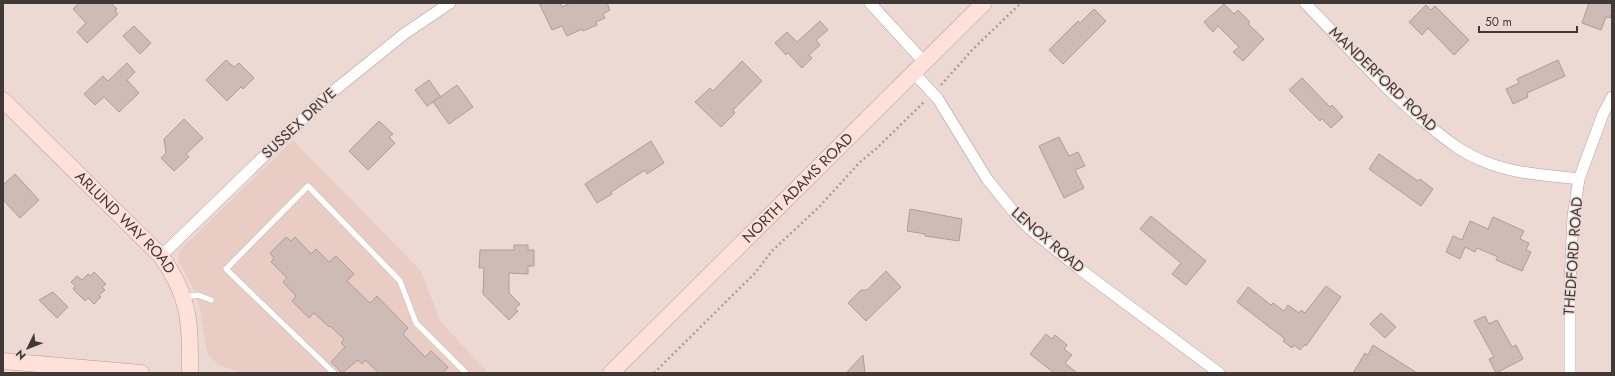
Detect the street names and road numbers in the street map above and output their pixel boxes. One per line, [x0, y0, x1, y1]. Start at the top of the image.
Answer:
street label: MANDERFORD ROAD [1324, 21, 1442, 137]
street label: SUSSEX DRIVE [257, 82, 341, 164]
street label: NORTH ADAMS ROAD [737, 128, 858, 248]
street label: ARLUND WAY ROAD [70, 166, 181, 278]
street label: THEDFORD ROAD [1558, 196, 1588, 316]
street label: LENOX ROAD [1007, 202, 1089, 278]

